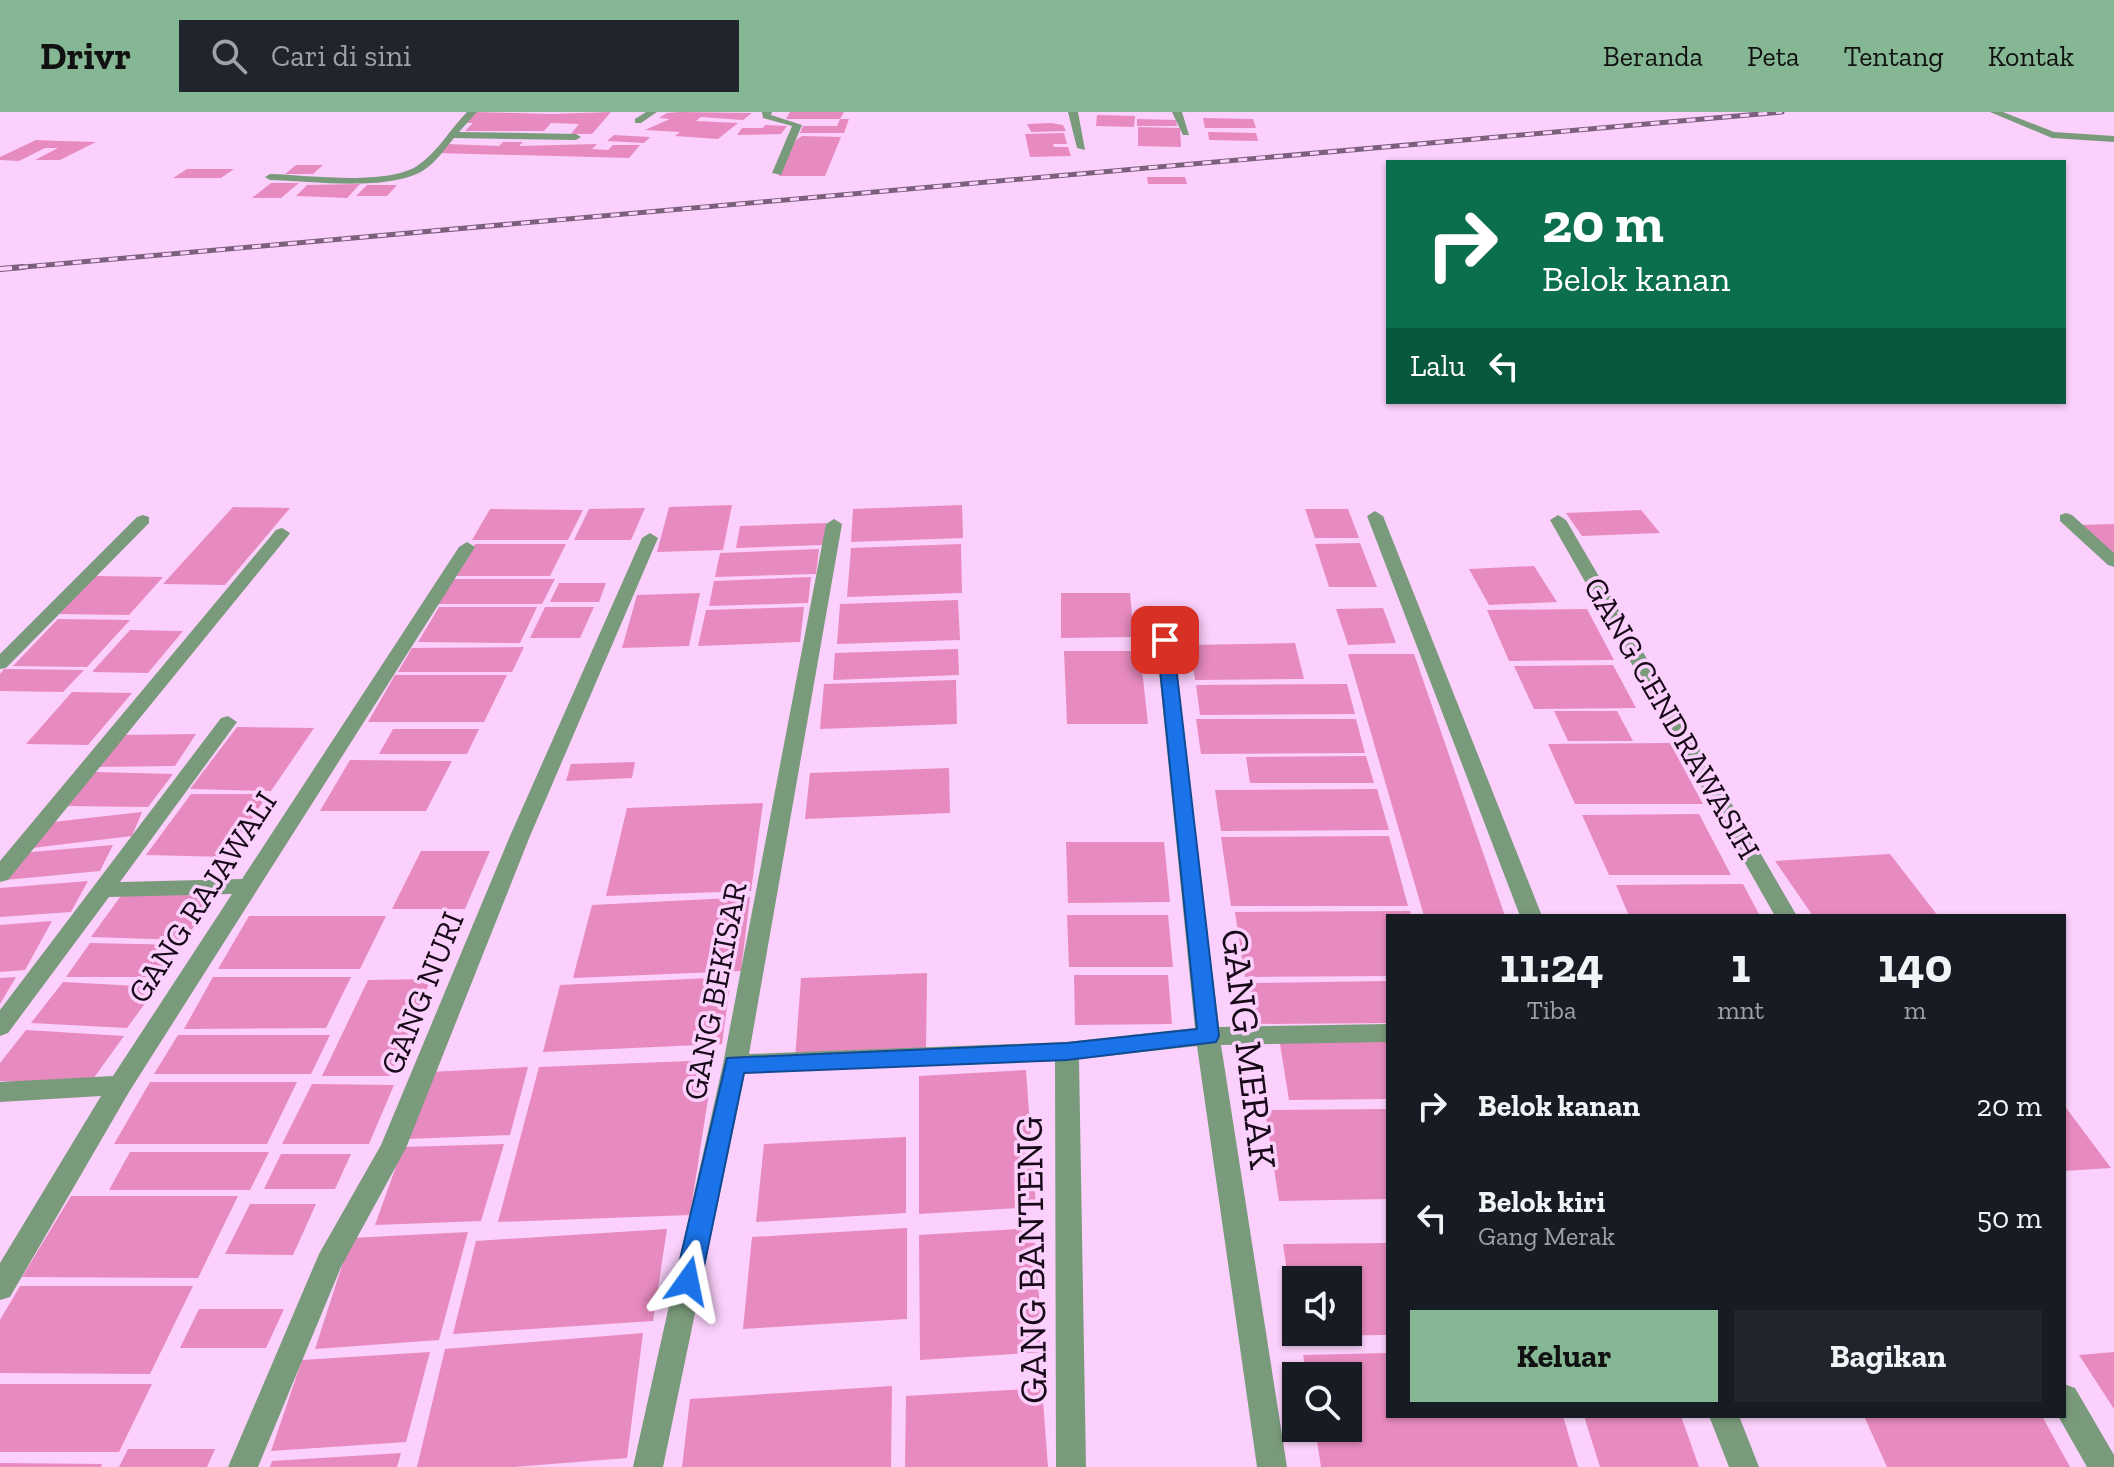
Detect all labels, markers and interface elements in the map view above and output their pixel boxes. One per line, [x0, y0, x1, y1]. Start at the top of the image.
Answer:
search box [179, 20, 739, 92]
text: Drivr [40, 33, 131, 79]
icon: search [207, 34, 251, 78]
text: Cari di sini [271, 38, 411, 74]
text: Beranda [1603, 40, 1703, 73]
text: Peta [1747, 40, 1800, 73]
text: Tentang [1844, 40, 1944, 73]
text: Kontak [1988, 40, 2074, 73]
text: 20 m [1542, 189, 1664, 256]
icon: right [1410, 192, 1514, 296]
text: Belok kanan [1542, 257, 1730, 300]
icon: left [1482, 344, 1526, 388]
text: Lalu [1410, 348, 1466, 384]
street label: GANG CENDRAWASIH [1576, 570, 1768, 866]
pin [1131, 606, 1199, 674]
icon: arrive [1143, 618, 1187, 662]
street label: GANG RAJAWALI [119, 784, 285, 1010]
street label: GANG BEKISAR [675, 879, 755, 1103]
street label: GANG NURI [372, 906, 472, 1080]
street label: GANG MERAK [1211, 926, 1287, 1172]
text: 11:24 [1500, 937, 1604, 994]
text: 1 [1731, 937, 1750, 994]
text: 140 [1878, 937, 1952, 994]
text: Tiba [1527, 994, 1577, 1026]
text: mnt [1717, 994, 1764, 1026]
text: m [1904, 994, 1926, 1026]
icon: right [1410, 1084, 1454, 1128]
text: Belok kanan [1478, 1088, 1640, 1124]
text: 20 m [1977, 1088, 2042, 1124]
street label: GANG BANTENG [1005, 1116, 1057, 1404]
text: Belok kiri [1478, 1184, 1605, 1220]
icon: left [1410, 1196, 1454, 1240]
text: 50 m [1977, 1200, 2042, 1236]
text: Gang Merak [1478, 1220, 1615, 1252]
position arrow [646, 1239, 730, 1323]
map controls [1282, 1266, 1362, 1442]
button: sound [1282, 1266, 1362, 1346]
button: Keluar [1410, 1310, 1718, 1402]
button: Bagikan [1734, 1310, 2042, 1402]
button: search [1282, 1362, 1362, 1442]

